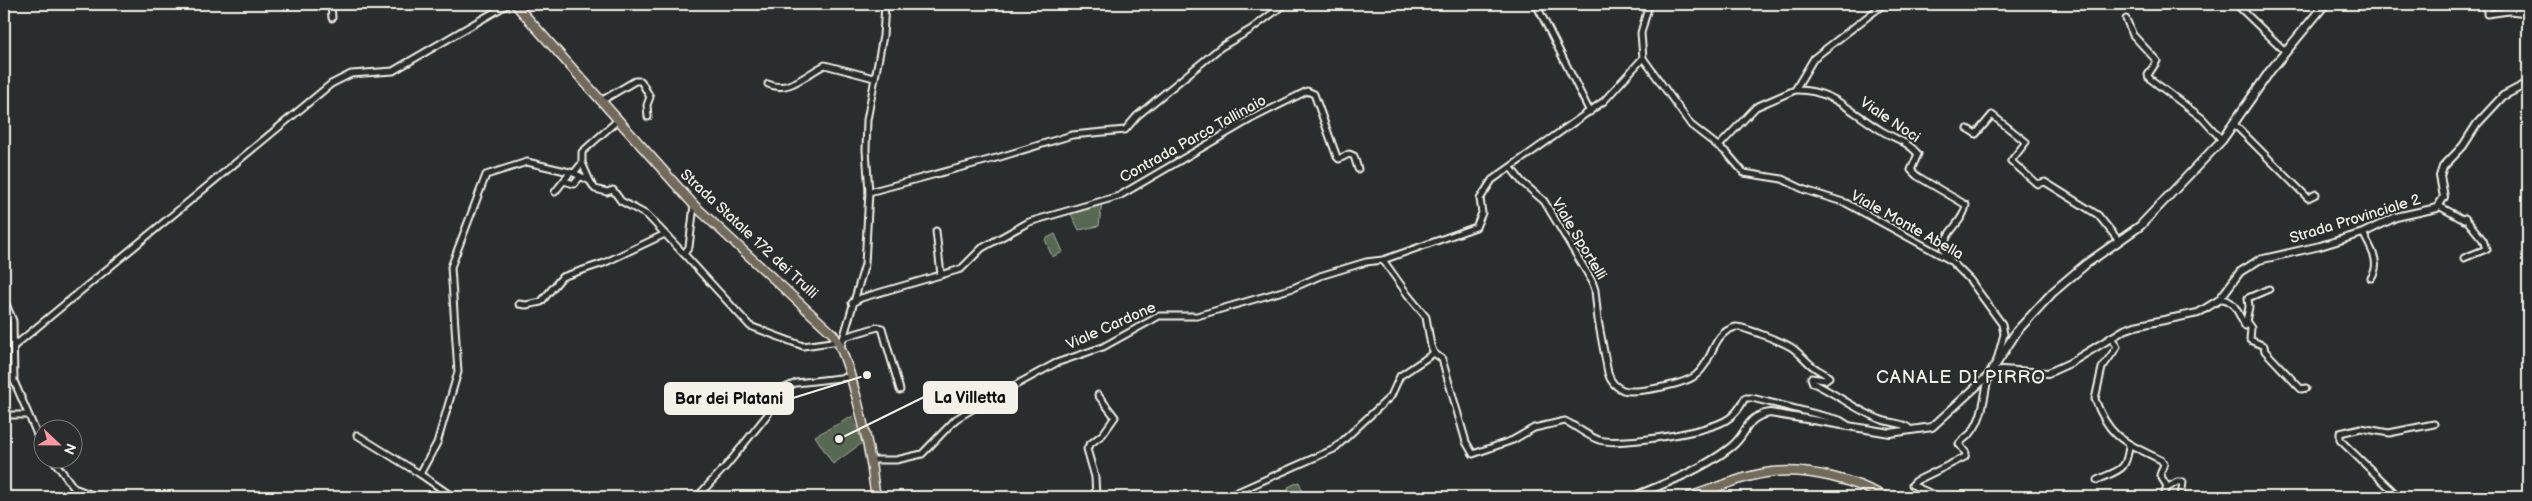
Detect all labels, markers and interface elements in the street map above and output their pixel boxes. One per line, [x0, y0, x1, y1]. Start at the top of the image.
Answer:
street label: Contrada Parco Tallinaio [1116, 91, 1270, 187]
street label: Viale Noci [1856, 93, 1924, 147]
street label: Strada Statale 172 dei Trulli [676, 165, 822, 303]
street label: Viale Monte Abella [1847, 186, 1967, 264]
street label: Strada Provinciale 2 [2287, 190, 2423, 248]
street label: Viale Sportelli [1547, 195, 1611, 283]
street label: Viale Cardone [1063, 298, 1159, 354]
district label: CANALE DI PIRRO [1876, 367, 2046, 388]
callout: La Villetta [924, 382, 1017, 413]
callout: Bar dei Platani [665, 383, 793, 414]
text: La Villetta [934, 389, 1006, 408]
text: Bar dei Platani [675, 390, 783, 409]
north arrow [32, 418, 82, 468]
text: N [60, 441, 79, 457]

